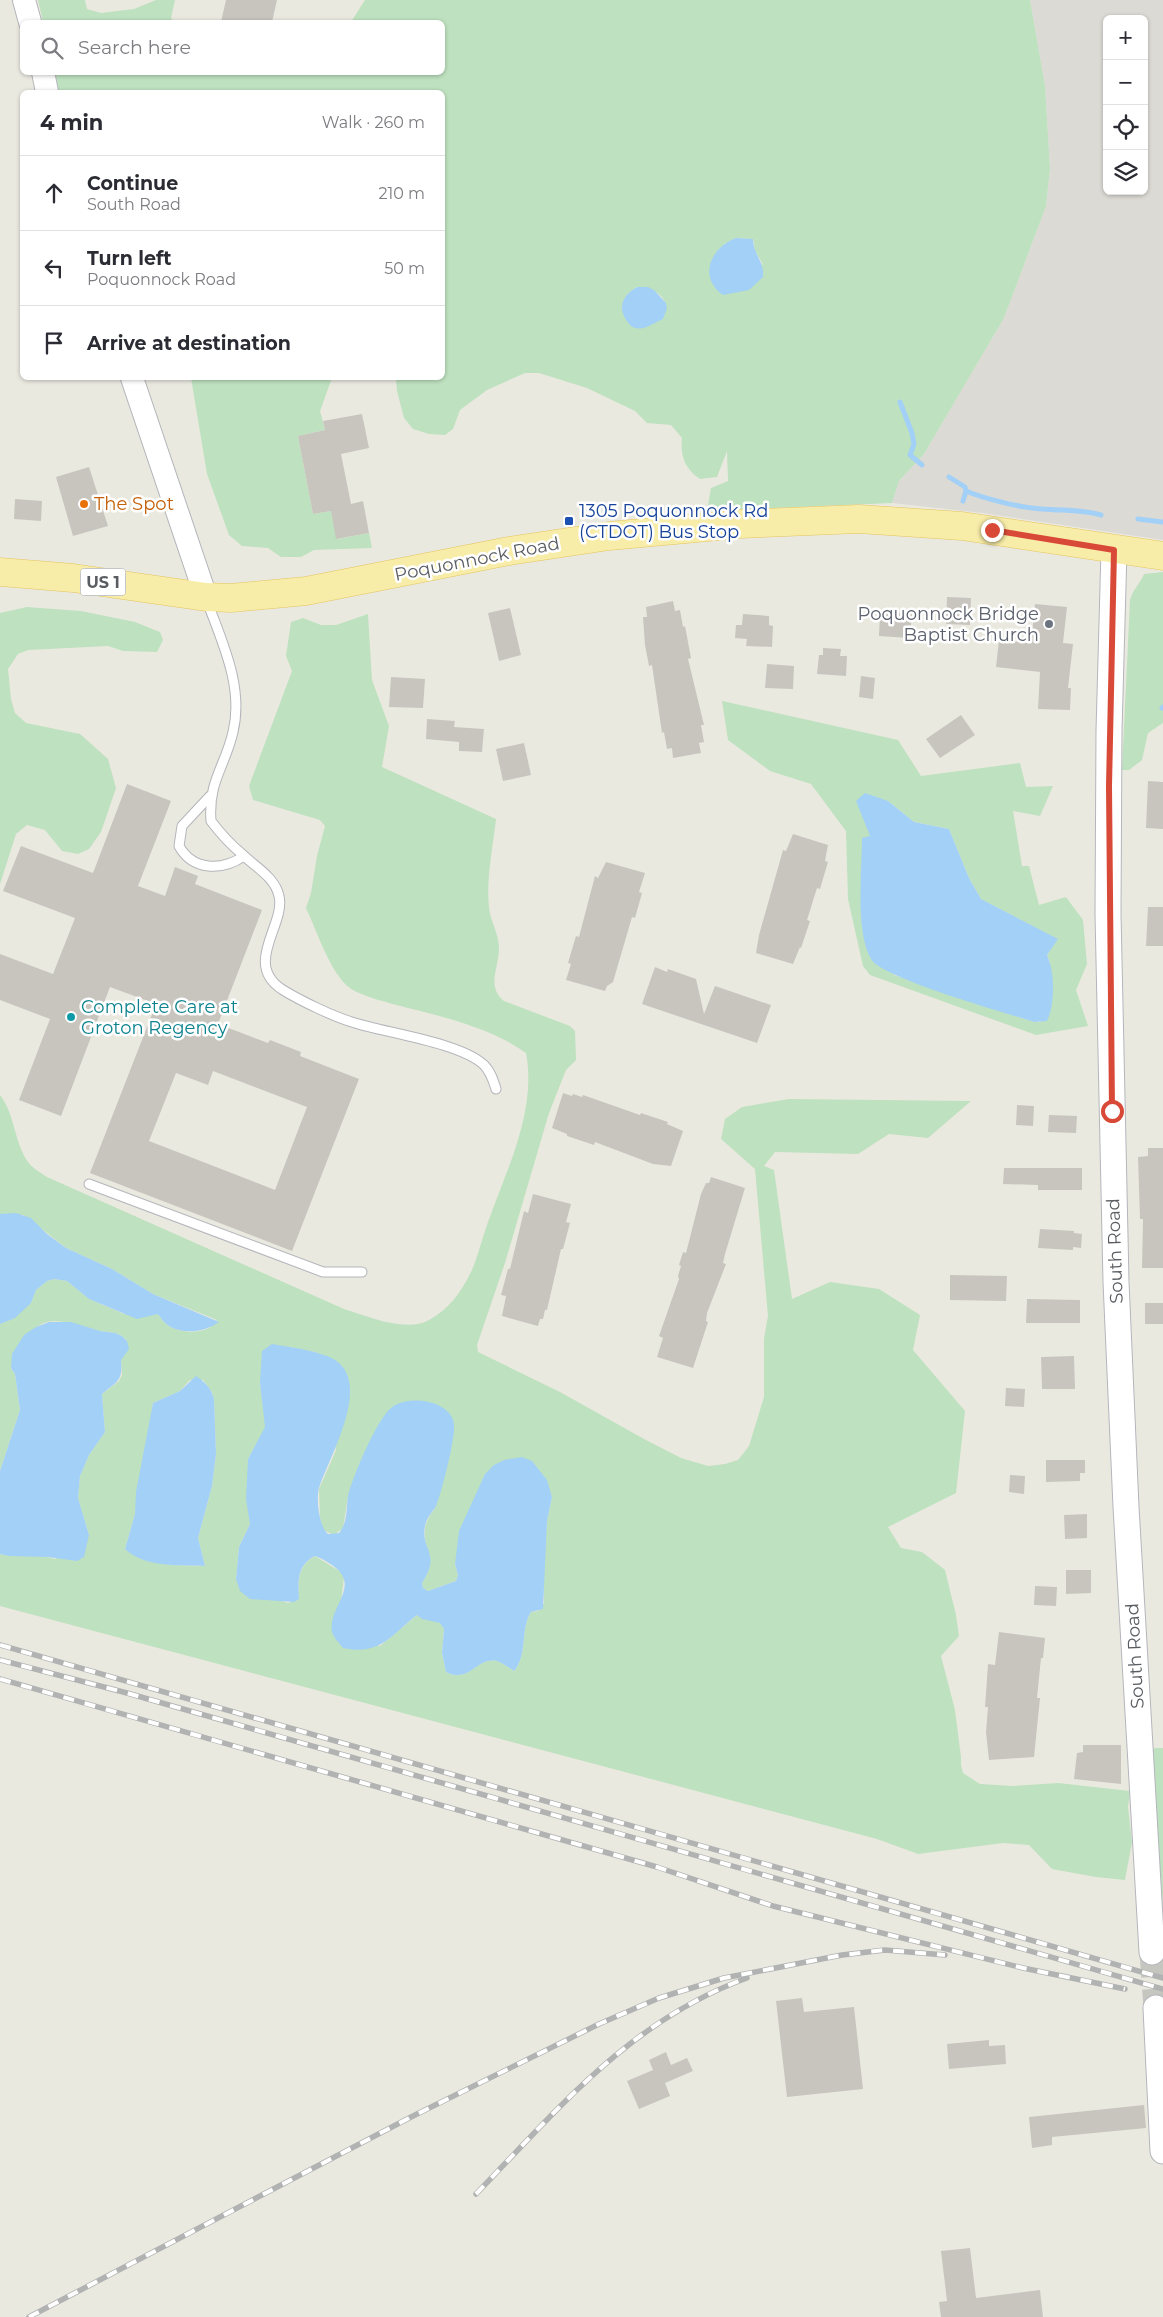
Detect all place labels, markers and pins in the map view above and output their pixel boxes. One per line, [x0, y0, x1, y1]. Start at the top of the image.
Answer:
place label: The Spot [94, 493, 174, 515]
marker: The Spot [78, 498, 90, 510]
place label: 1305 Poquonnock Rd (CTDOT) Bus Stop [579, 500, 768, 543]
marker: 1305 Poquonnock Rd (CTDOT) Bus Stop [563, 515, 575, 527]
place label: Poquonnock Bridge Baptist Church [857, 603, 1039, 646]
marker: Poquonnock Bridge Baptist Church [1043, 618, 1055, 630]
place label: Complete Care at Groton Regency [81, 996, 238, 1039]
marker: Complete Care at Groton Regency [65, 1011, 77, 1023]

